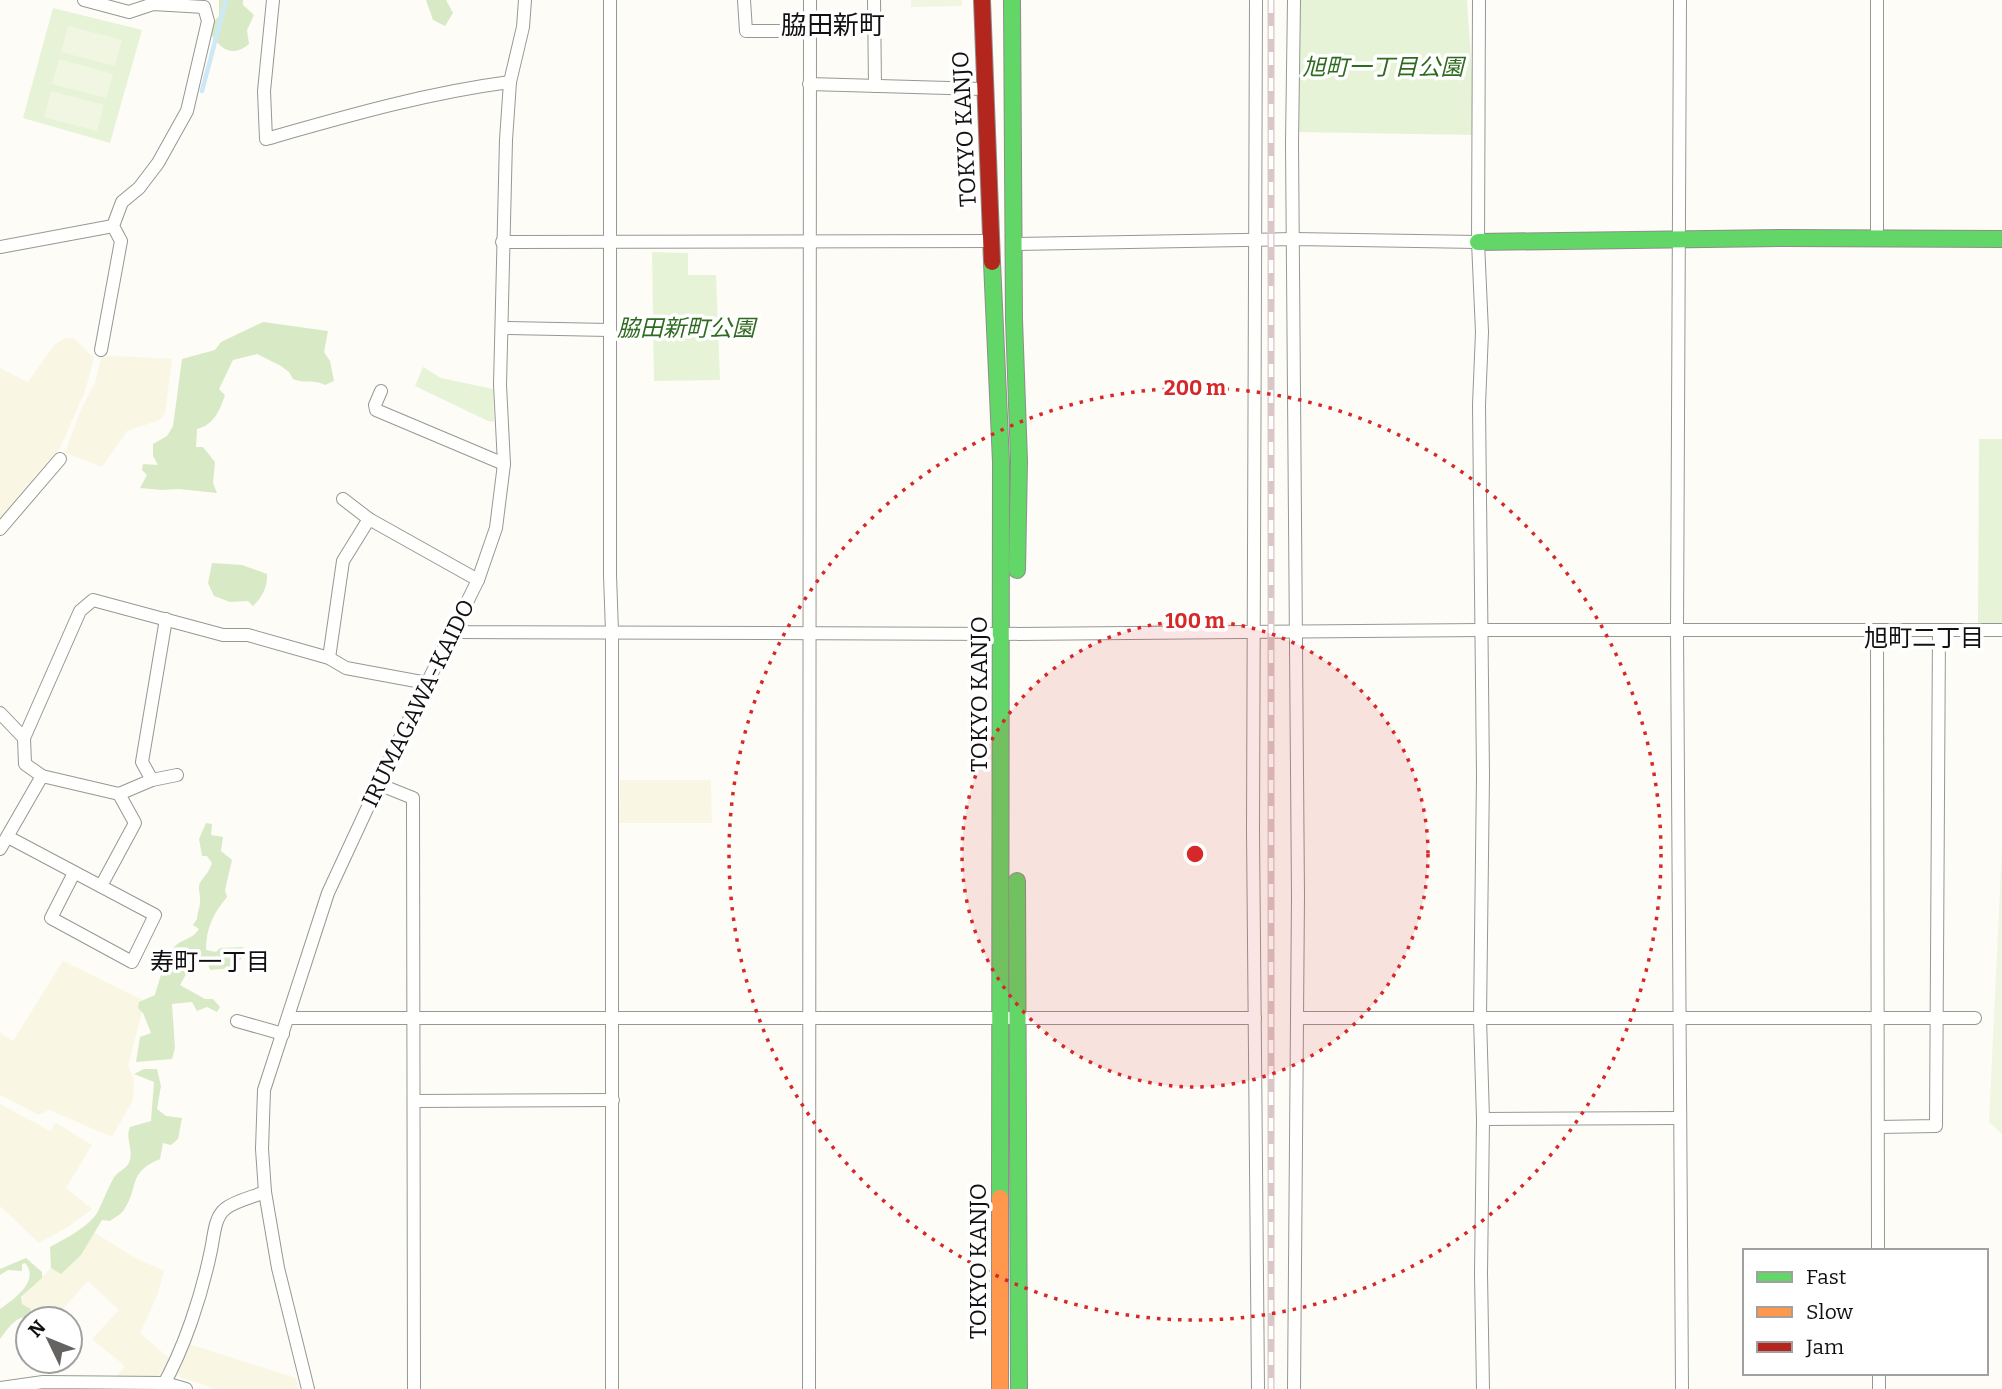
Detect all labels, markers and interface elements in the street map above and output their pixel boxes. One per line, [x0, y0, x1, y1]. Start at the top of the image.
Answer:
district label: 脇田新町 [781, 10, 885, 41]
street label: TOKYO KANJO [946, 50, 982, 208]
park label: 旭町一丁目公園 [1303, 53, 1467, 81]
park label: 脇田新町公園 [617, 314, 758, 342]
text: 200 m [1164, 375, 1226, 401]
street label: IRUMAGAWA-KAIDO [356, 595, 480, 811]
text: 100 m [1165, 608, 1225, 634]
street label: TOKYO KANJO [965, 616, 993, 772]
district label: 旭町二丁目 [1864, 624, 1984, 652]
centre of rings [1183, 842, 1207, 866]
district label: 寿町一丁目 [150, 948, 270, 976]
street label: TOKYO KANJO [964, 1183, 992, 1339]
legend [1743, 1249, 1988, 1375]
text: Fast [1806, 1264, 1847, 1290]
text: Slow [1806, 1299, 1853, 1325]
north arrow [14, 1305, 84, 1375]
text: N [24, 1315, 51, 1342]
text: Jam [1805, 1334, 1844, 1360]

